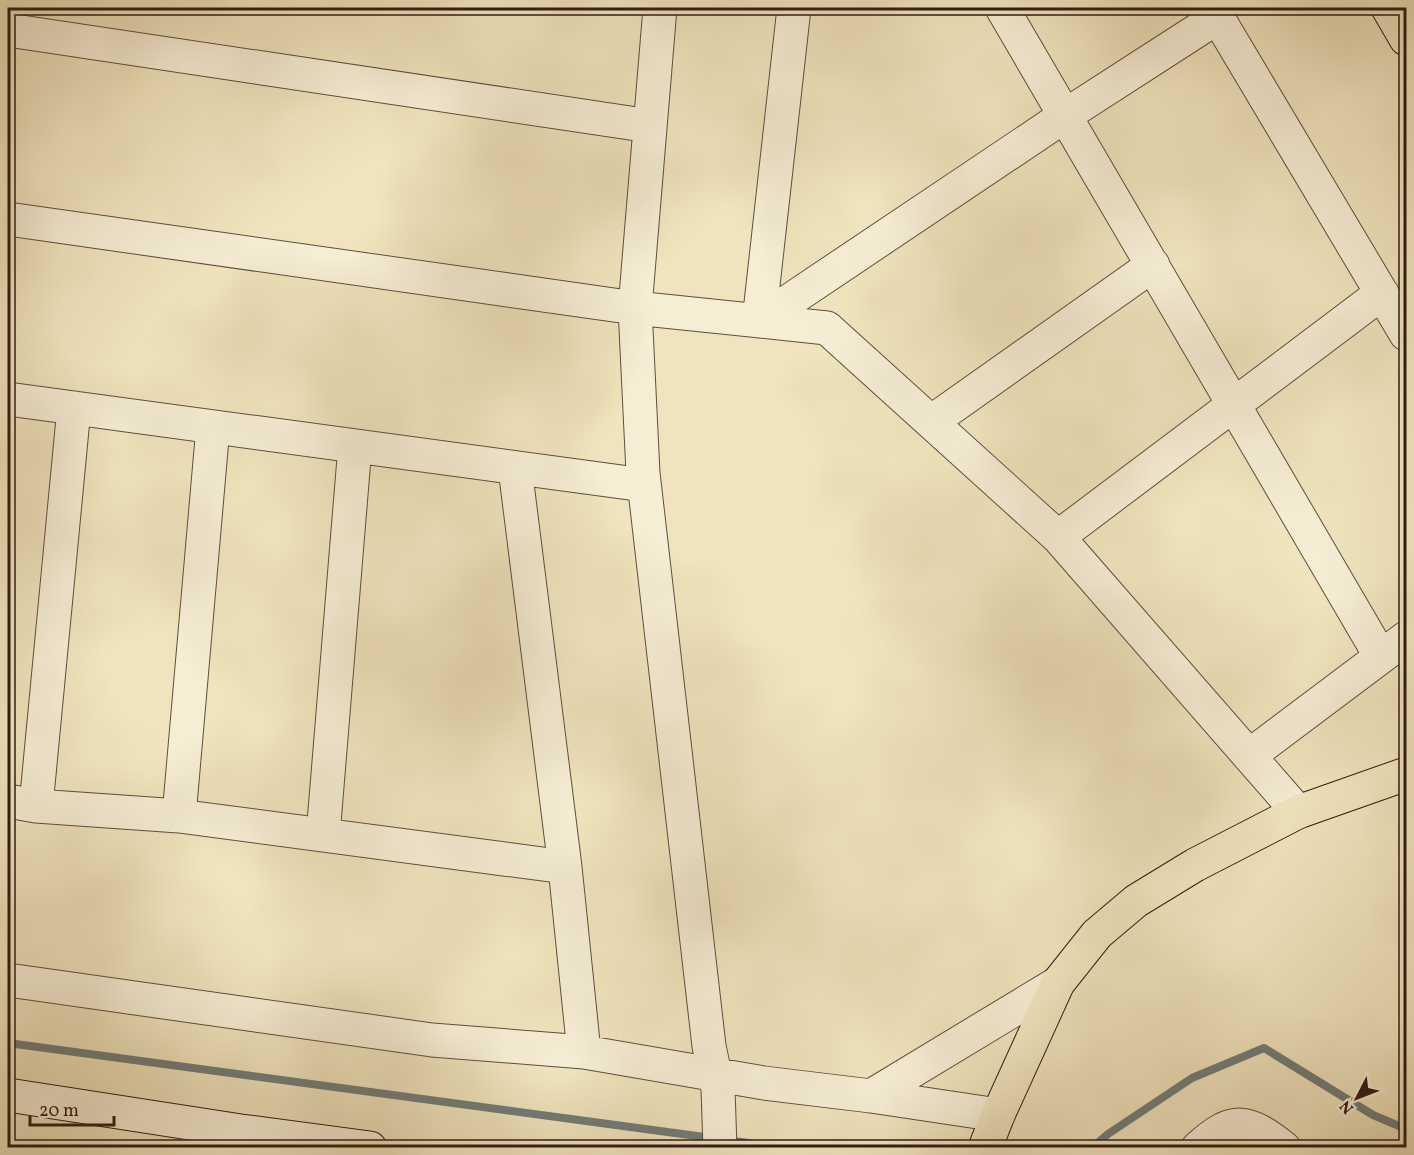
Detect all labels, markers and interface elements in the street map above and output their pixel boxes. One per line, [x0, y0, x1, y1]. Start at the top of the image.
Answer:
north arrow [1327, 1068, 1387, 1128]
scale bar [30, 1089, 114, 1127]
text: N [1335, 1095, 1359, 1118]
text: 20 m [39, 1099, 79, 1124]

